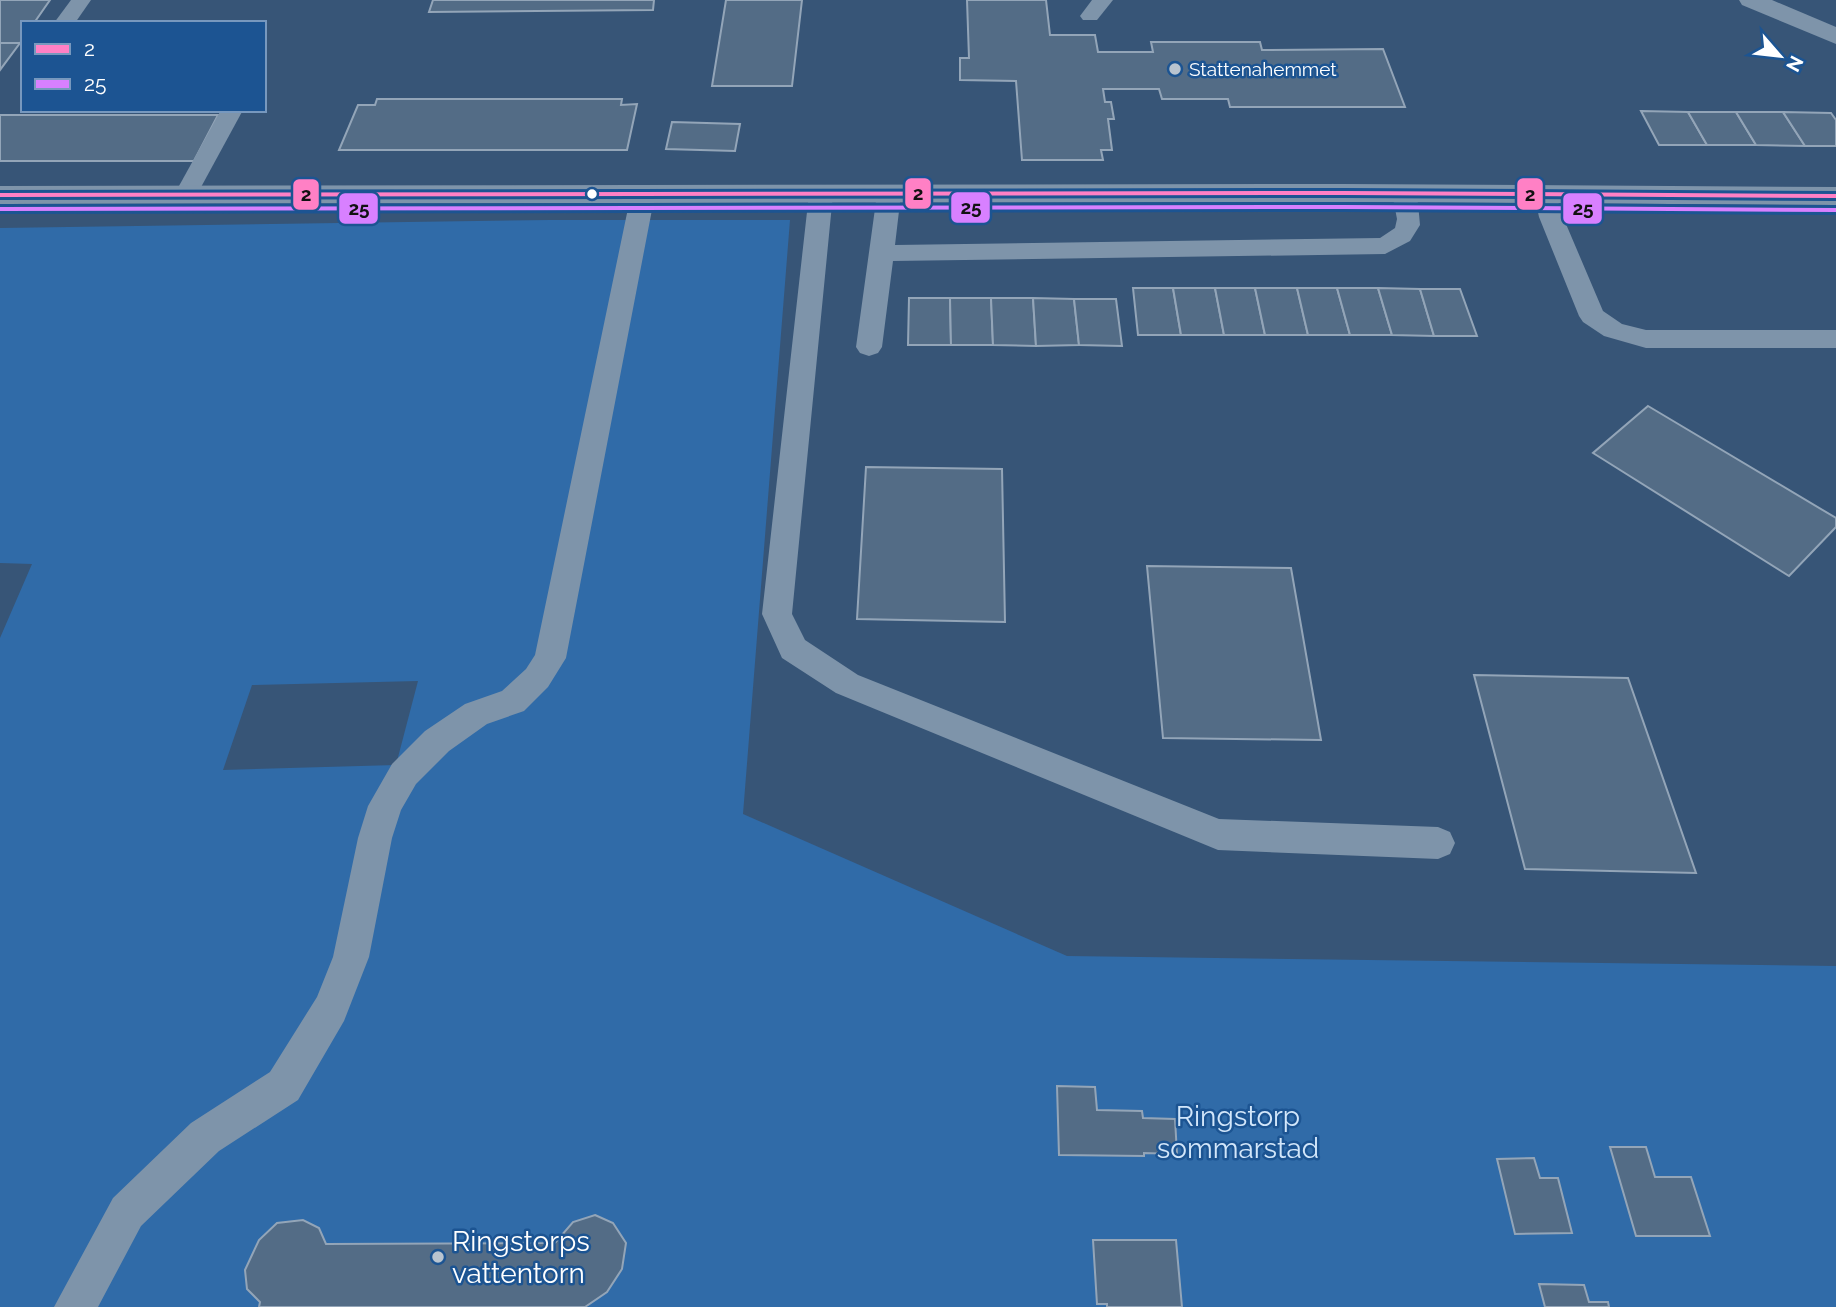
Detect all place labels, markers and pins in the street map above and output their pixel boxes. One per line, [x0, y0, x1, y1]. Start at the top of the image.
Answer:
place label: Stattenahemmet [1189, 58, 1337, 80]
marker: Stattenahemmet [1167, 61, 1183, 77]
unlabelled marker [585, 187, 599, 201]
place label: Ringstorps vattentorn [452, 1225, 590, 1290]
marker: Ringstorps vattentorn [430, 1249, 446, 1265]

